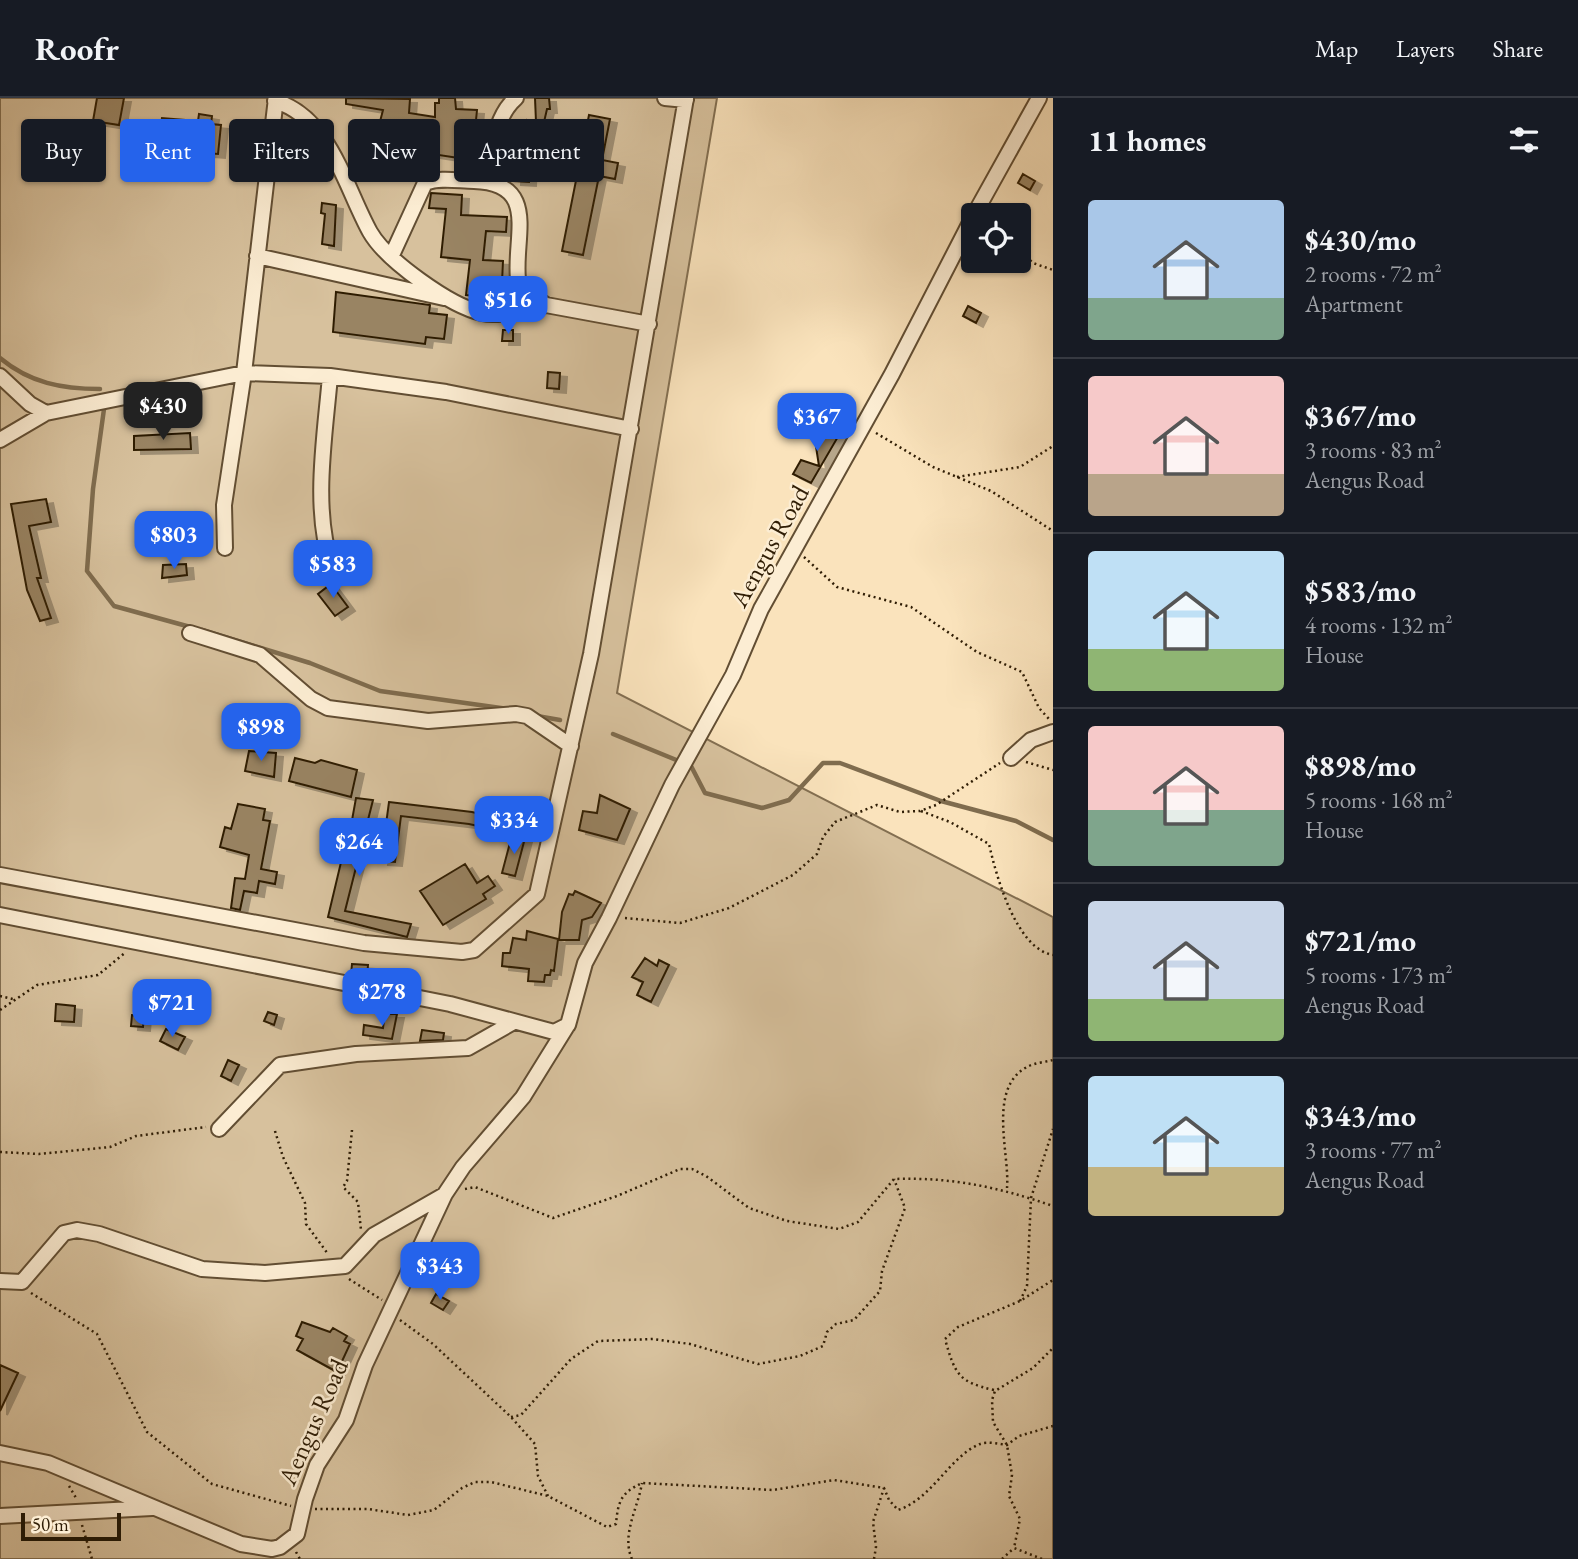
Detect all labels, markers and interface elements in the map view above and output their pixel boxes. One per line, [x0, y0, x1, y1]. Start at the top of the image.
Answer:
text: Roofr [35, 27, 119, 70]
text: Map [1315, 33, 1358, 64]
text: Layers [1396, 33, 1455, 64]
text: Share [1493, 33, 1543, 64]
chip: Buy [21, 119, 106, 182]
chip: Rent [120, 119, 215, 182]
chip: Filters [229, 119, 334, 182]
chip: New [348, 119, 440, 182]
chip: Apartment [454, 119, 604, 182]
text: 11 homes [1088, 121, 1206, 160]
icon: filters [1505, 121, 1543, 159]
map controls [961, 203, 1031, 273]
button: locate [961, 203, 1031, 273]
text: $430/mo [1305, 220, 1416, 259]
icon: home [1144, 228, 1228, 312]
text: 2 rooms · 72 m² [1305, 259, 1442, 289]
pin: $516 [467, 276, 549, 336]
text: $516 [484, 284, 532, 314]
text: Apartment [1305, 289, 1403, 319]
pin: $430 [122, 382, 204, 442]
text: $430 [139, 390, 187, 420]
pin: $367 [776, 394, 858, 453]
text: $367/mo [1305, 396, 1416, 435]
text: $367 [793, 401, 841, 431]
icon: home [1144, 404, 1228, 488]
text: 3 rooms · 83 m² [1305, 435, 1442, 465]
text: Aengus Road [1305, 465, 1424, 495]
street label: Aengus Road [721, 478, 817, 614]
pin: $803 [133, 512, 215, 571]
text: $803 [150, 519, 198, 549]
pin: $583 [292, 540, 374, 600]
text: $583 [309, 548, 357, 578]
text: $583/mo [1305, 571, 1416, 610]
icon: home [1144, 579, 1228, 663]
text: 4 rooms · 132 m² [1305, 610, 1453, 640]
text: House [1305, 640, 1364, 670]
pin: $898 [220, 704, 302, 763]
text: $898 [237, 711, 285, 741]
text: $898/mo [1305, 746, 1416, 785]
icon: home [1144, 754, 1228, 838]
text: 5 rooms · 168 m² [1305, 785, 1453, 815]
pin: $334 [473, 796, 555, 856]
text: $334 [490, 804, 538, 834]
text: House [1305, 815, 1364, 845]
pin: $264 [318, 818, 400, 878]
text: $264 [335, 826, 383, 856]
text: $721/mo [1305, 921, 1416, 960]
icon: home [1144, 929, 1228, 1013]
text: 5 rooms · 173 m² [1305, 960, 1453, 990]
pin: $278 [341, 968, 423, 1028]
text: $278 [358, 976, 406, 1006]
pin: $721 [131, 979, 213, 1039]
text: $721 [148, 987, 196, 1017]
text: Aengus Road [1305, 990, 1424, 1020]
text: $343/mo [1305, 1096, 1416, 1135]
icon: home [1144, 1104, 1228, 1188]
text: 3 rooms · 77 m² [1305, 1135, 1442, 1165]
text: Aengus Road [1305, 1165, 1424, 1195]
pin: $343 [399, 1242, 481, 1302]
text: $343 [416, 1250, 464, 1280]
street label: Aengus Road [270, 1353, 356, 1491]
scale bar [21, 1510, 121, 1542]
text: 50 m [32, 1512, 69, 1537]

